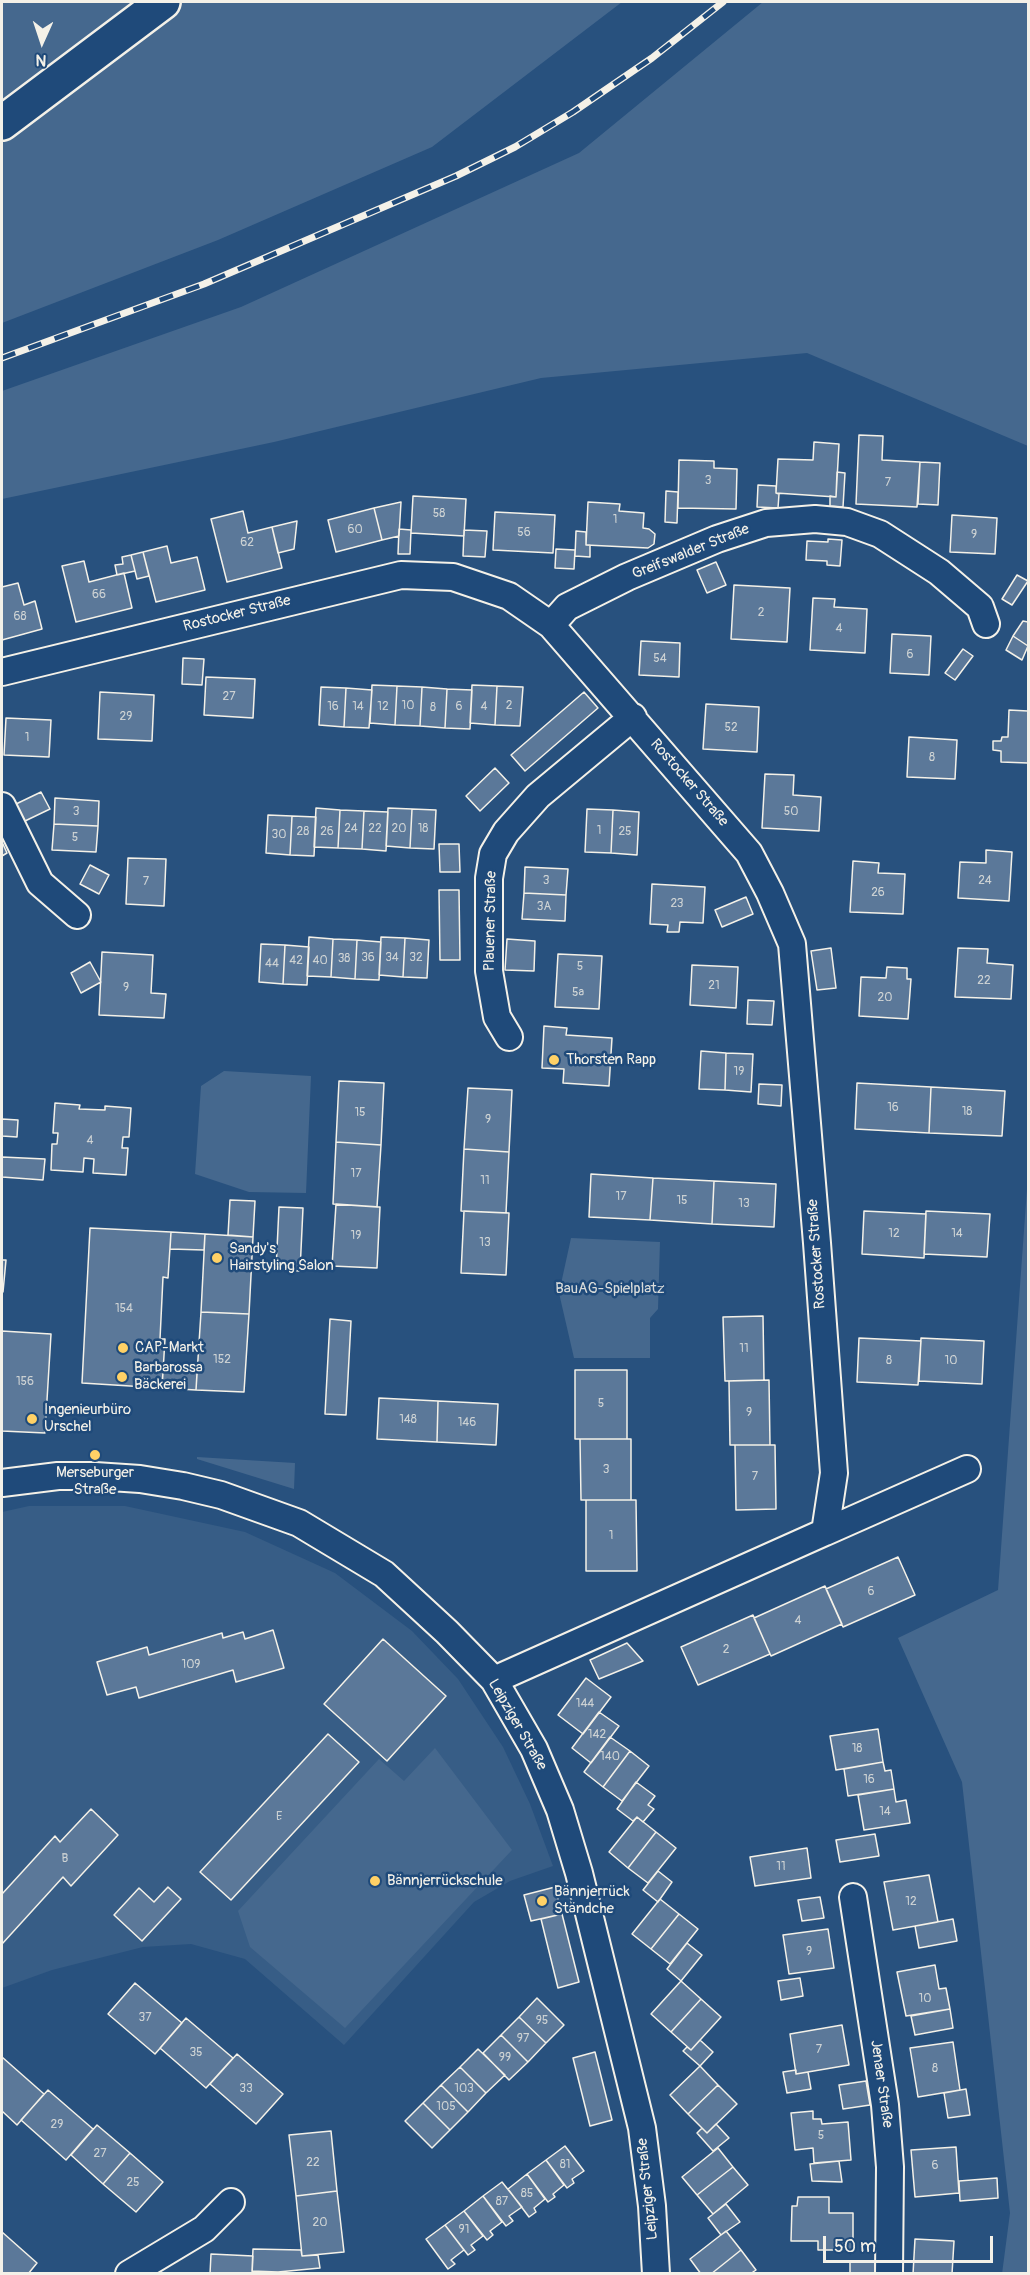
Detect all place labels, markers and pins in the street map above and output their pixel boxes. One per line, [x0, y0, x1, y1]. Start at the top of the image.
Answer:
place label: Thorsten Rapp [566, 1051, 656, 1069]
marker: Thorsten Rapp [547, 1053, 561, 1067]
place label: Sandy's Hairstyling Salon [229, 1240, 334, 1275]
marker: Sandy's Hairstyling Salon [210, 1251, 224, 1265]
place label: CAP-Markt [135, 1339, 204, 1357]
marker: CAP-Markt [116, 1341, 130, 1355]
place label: Barbarossa Bäckerei [134, 1359, 203, 1394]
marker: Barbarossa Bäckerei [115, 1370, 129, 1384]
place label: Ingenieurbüro Urschel [44, 1401, 131, 1436]
marker: Ingenieurbüro Urschel [25, 1412, 39, 1426]
marker: Merseburger Straße [88, 1448, 102, 1462]
place label: Merseburger Straße [56, 1464, 134, 1499]
place label: Bännjerrückschule [387, 1872, 503, 1890]
marker: Bännjerrückschule [368, 1874, 382, 1888]
place label: Bännjerrück Ständche [554, 1883, 630, 1918]
marker: Bännjerrück Ständche [535, 1894, 549, 1908]

